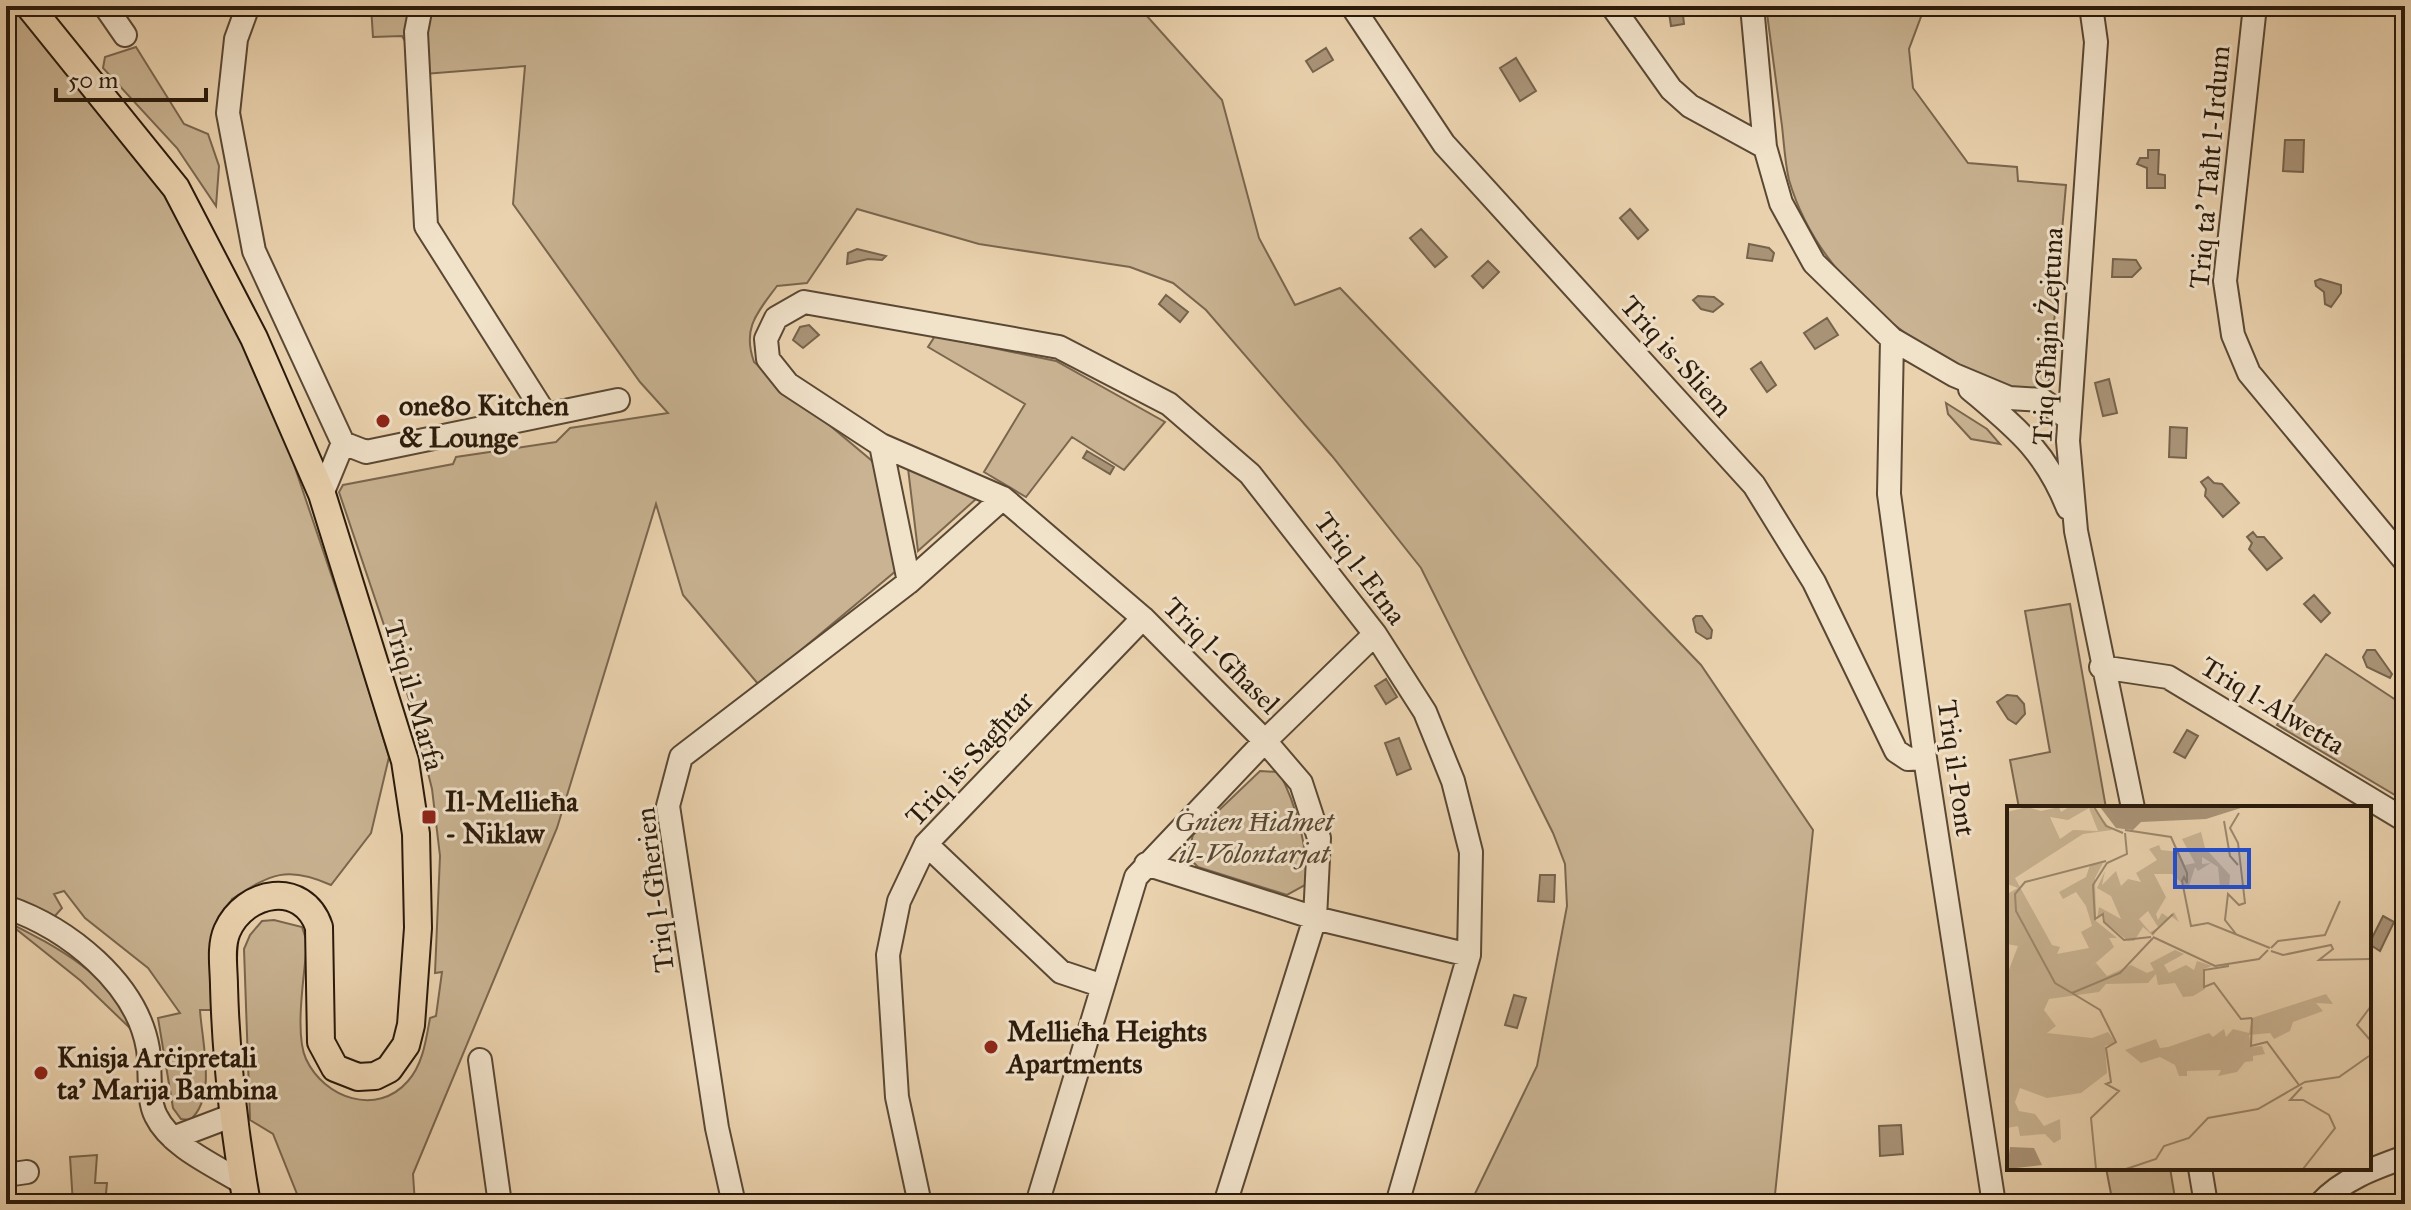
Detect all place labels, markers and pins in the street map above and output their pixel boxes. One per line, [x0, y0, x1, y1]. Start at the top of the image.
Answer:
place label: one80 Kitchen & Lounge [399, 388, 569, 455]
marker: one80 Kitchen & Lounge [374, 412, 392, 430]
place label: Il-Mellieħa - Niklaw [445, 784, 579, 851]
marker: Il-Mellieħa - Niklaw [420, 808, 438, 826]
place label: Mellieħa Heights Apartments [1005, 1014, 1207, 1081]
marker: Mellieħa Heights Apartments [982, 1038, 1000, 1056]
place label: Knisja Arċipretali ta’ Marija Bambina [56, 1040, 278, 1107]
marker: Knisja Arċipretali ta’ Marija Bambina [32, 1064, 50, 1082]

